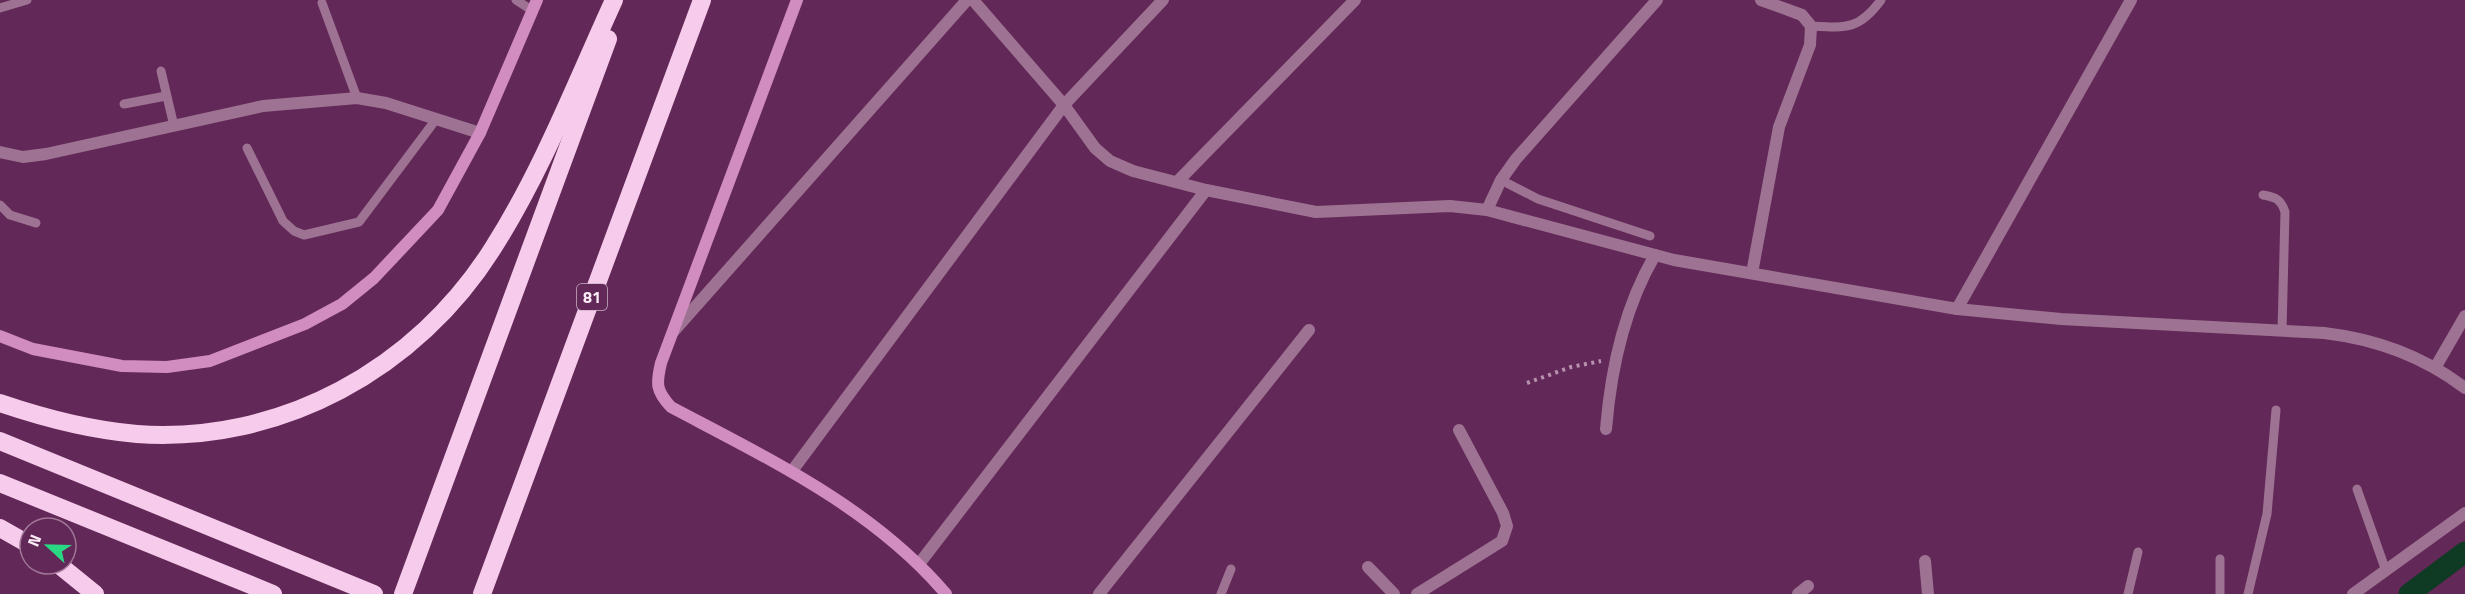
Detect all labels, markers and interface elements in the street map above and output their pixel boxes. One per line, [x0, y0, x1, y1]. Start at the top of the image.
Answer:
road number: 81 [577, 284, 607, 310]
north arrow [18, 516, 78, 576]
text: N [21, 531, 47, 550]

